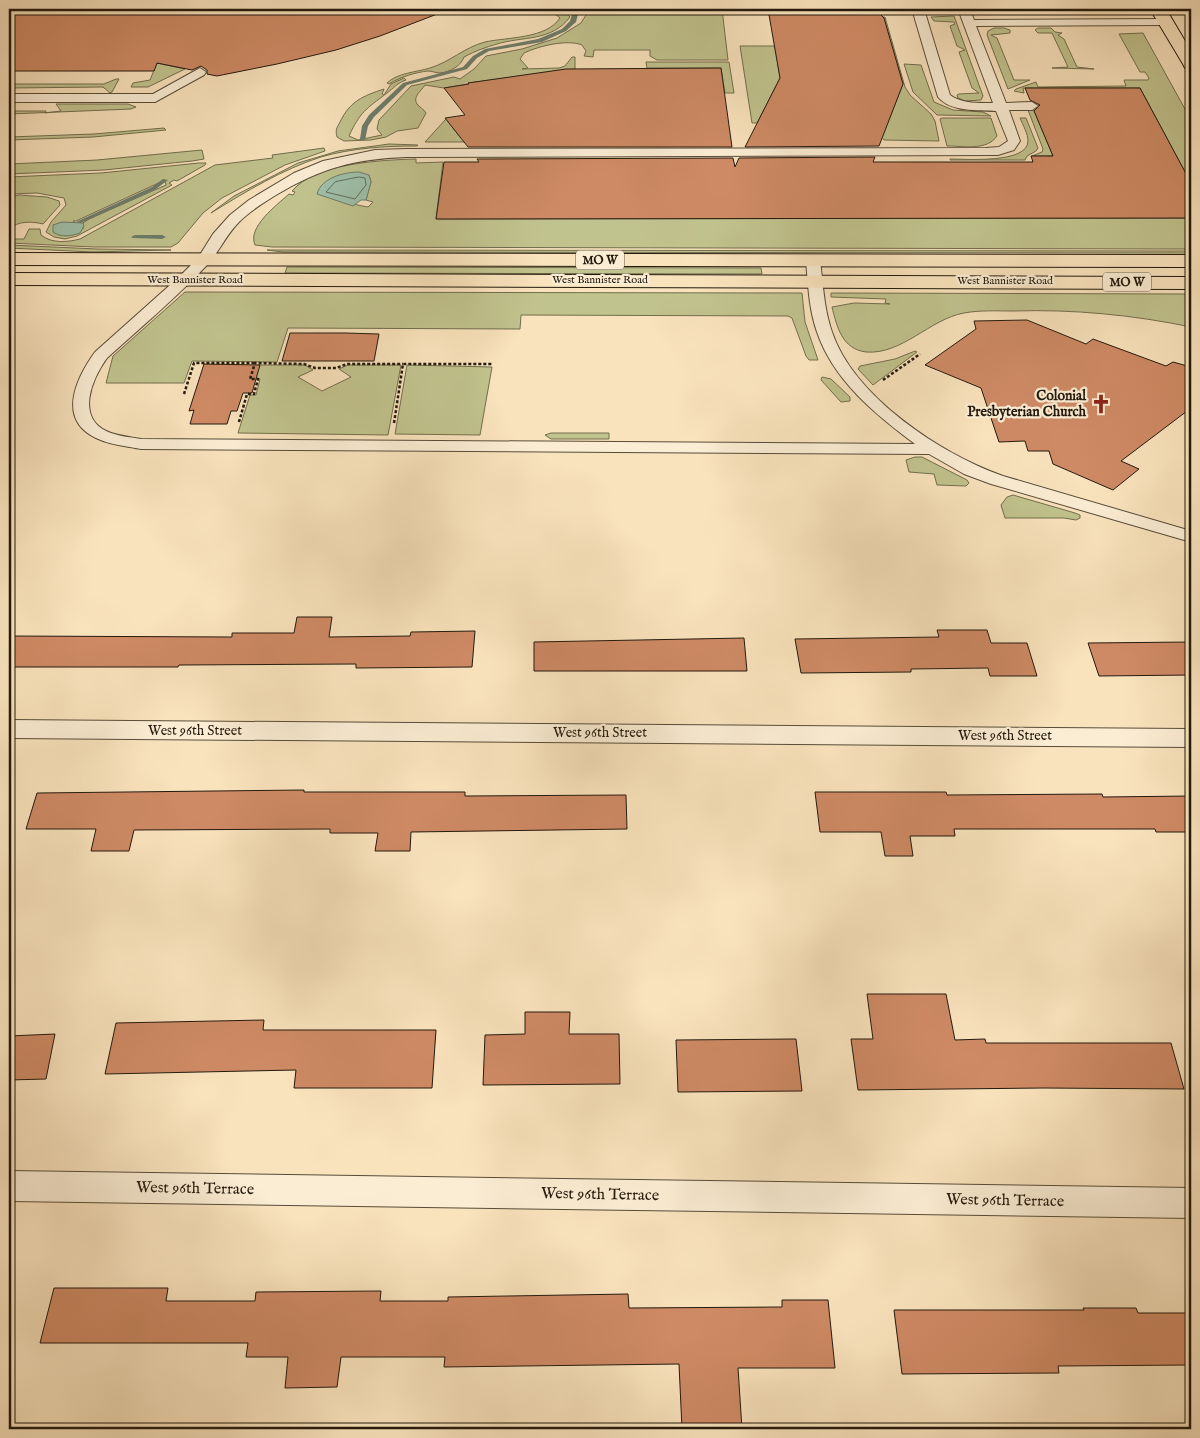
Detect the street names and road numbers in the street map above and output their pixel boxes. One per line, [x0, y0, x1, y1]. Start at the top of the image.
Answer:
road number: MO W [576, 250, 624, 270]
road number: MO W [1103, 272, 1151, 292]
street label: West Bannister Road [147, 273, 243, 287]
street label: West Bannister Road [552, 273, 648, 287]
street label: West Bannister Road [957, 274, 1053, 288]
street label: West 96th Street [148, 722, 242, 740]
street label: West 96th Street [553, 724, 647, 742]
street label: West 96th Street [958, 727, 1052, 745]
street label: West 96th Terrace [136, 1178, 254, 1200]
street label: West 96th Terrace [541, 1184, 659, 1206]
street label: West 96th Terrace [946, 1190, 1064, 1212]

